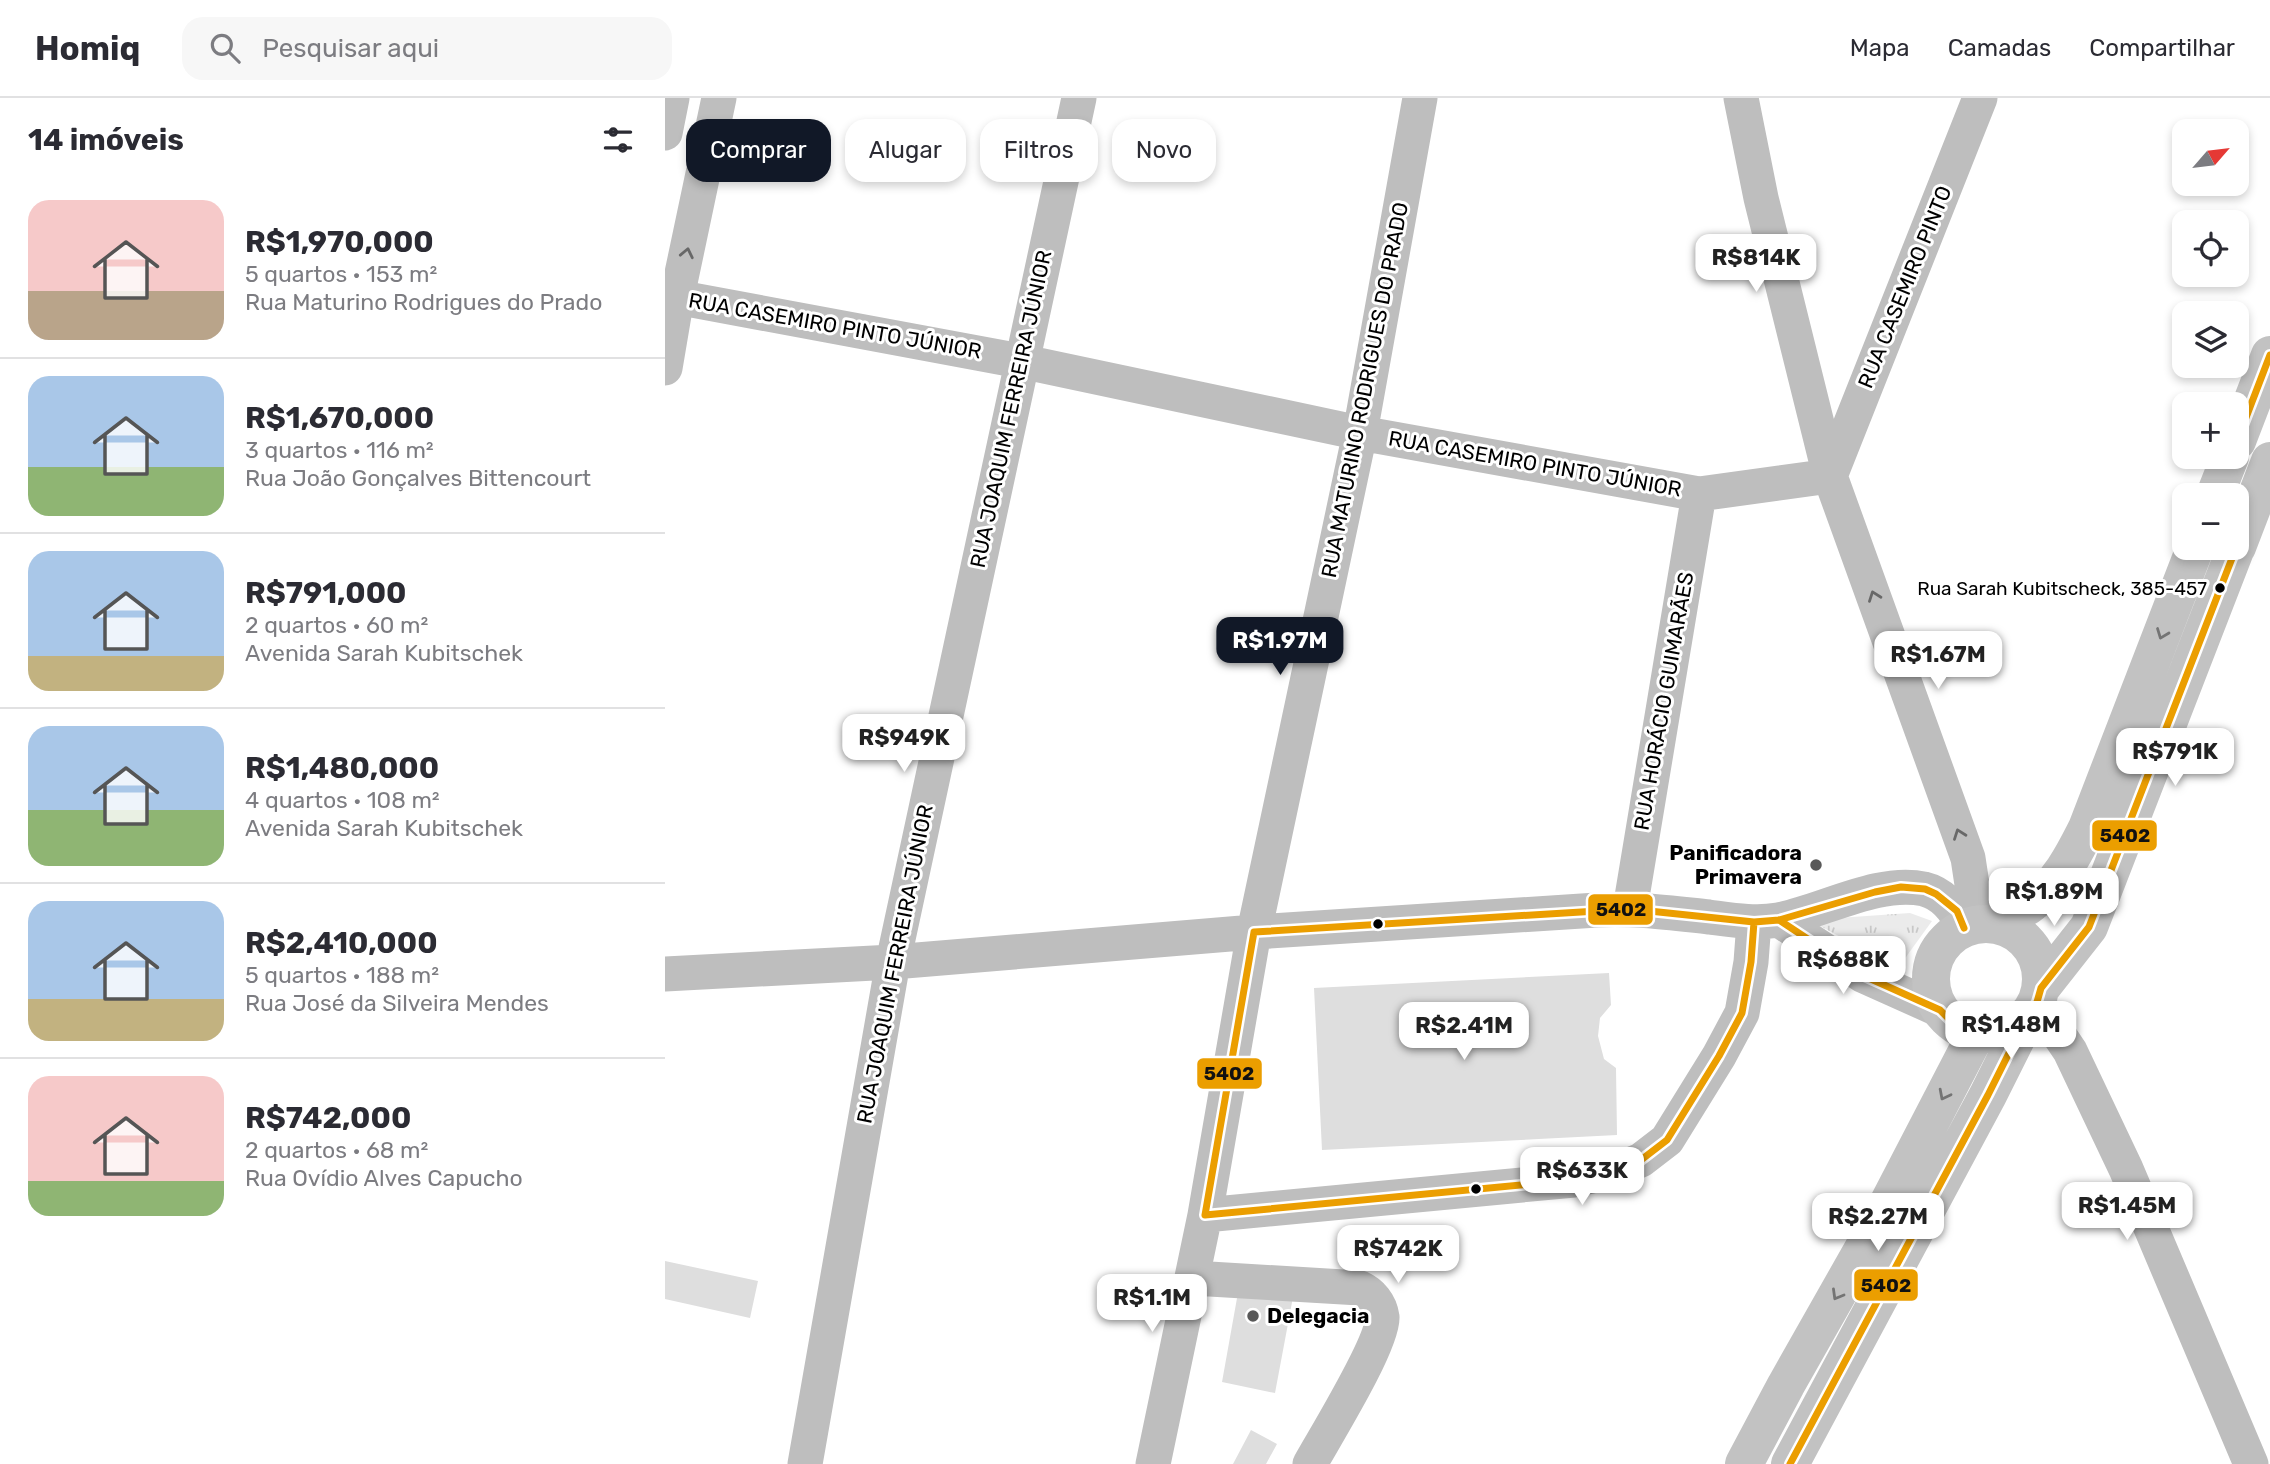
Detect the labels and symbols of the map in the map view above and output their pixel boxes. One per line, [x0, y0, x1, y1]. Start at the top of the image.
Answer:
north arrow [2172, 119, 2249, 196]
street label: RUA CASEMIRO PINTO [1853, 182, 1957, 392]
street label: RUA MATURINO RODRIGUES DO PRADO [1316, 200, 1413, 580]
pin: R$814K [1699, 234, 1813, 294]
one-way arrow [678, 247, 693, 259]
street label: RUA JOAQUIM FERREIRA JÚNIOR [965, 248, 1056, 570]
street label: RUA CASEMIRO PINTO JÚNIOR [687, 287, 984, 364]
street label: RUA CASEMIRO PINTO JÚNIOR [1387, 425, 1684, 502]
street label: RUA HORÁCIO GUIMARÃES [1628, 570, 1699, 832]
place label: Rua Sarah Kubitscheck, 385-457 [1917, 577, 2207, 600]
marker: Rua Sarah Kubitscheck, 385-457 [2213, 581, 2227, 595]
one-way arrow [1868, 591, 1882, 603]
pin: R$1.97M [1215, 618, 1345, 677]
one-way arrow [2156, 628, 2170, 640]
pin: R$1.67M [1873, 632, 2003, 691]
pin: R$949K [847, 714, 961, 774]
pin: R$791K [2118, 728, 2232, 788]
street label: RUA JOAQUIM FERREIRA JÚNIOR [851, 802, 938, 1125]
line badge: 5402 [2091, 819, 2158, 852]
text: 5402 [2100, 824, 2150, 847]
one-way arrow [1953, 828, 1967, 840]
place label: Panificadora Primavera [1669, 840, 1802, 889]
marker: Panificadora Primavera [1808, 857, 1824, 873]
pin: R$1.89M [1989, 868, 2119, 928]
line badge: 5402 [1587, 893, 1654, 926]
text: 5402 [1596, 898, 1646, 921]
unlabelled marker [1371, 917, 1385, 931]
pin: R$688K [1786, 936, 1900, 996]
pin: R$2.41M [1399, 1002, 1529, 1062]
pin: R$1.48M [1946, 1002, 2076, 1061]
line badge: 5402 [1196, 1057, 1263, 1090]
text: 5402 [1204, 1062, 1254, 1085]
one-way arrow [1939, 1088, 1953, 1100]
pin: R$633K [1525, 1148, 1639, 1207]
unlabelled marker [1469, 1182, 1483, 1196]
pin: R$1.45M [2062, 1182, 2192, 1242]
pin: R$2.27M [1813, 1194, 1943, 1253]
pin: R$742K [1341, 1226, 1455, 1285]
line badge: 5402 [1853, 1268, 1919, 1302]
pin: R$1.1M [1095, 1274, 1209, 1334]
text: 5402 [1861, 1274, 1911, 1297]
one-way arrow [1832, 1288, 1845, 1301]
place label: Delegacia [1267, 1303, 1369, 1328]
marker: Delegacia [1245, 1308, 1261, 1324]

